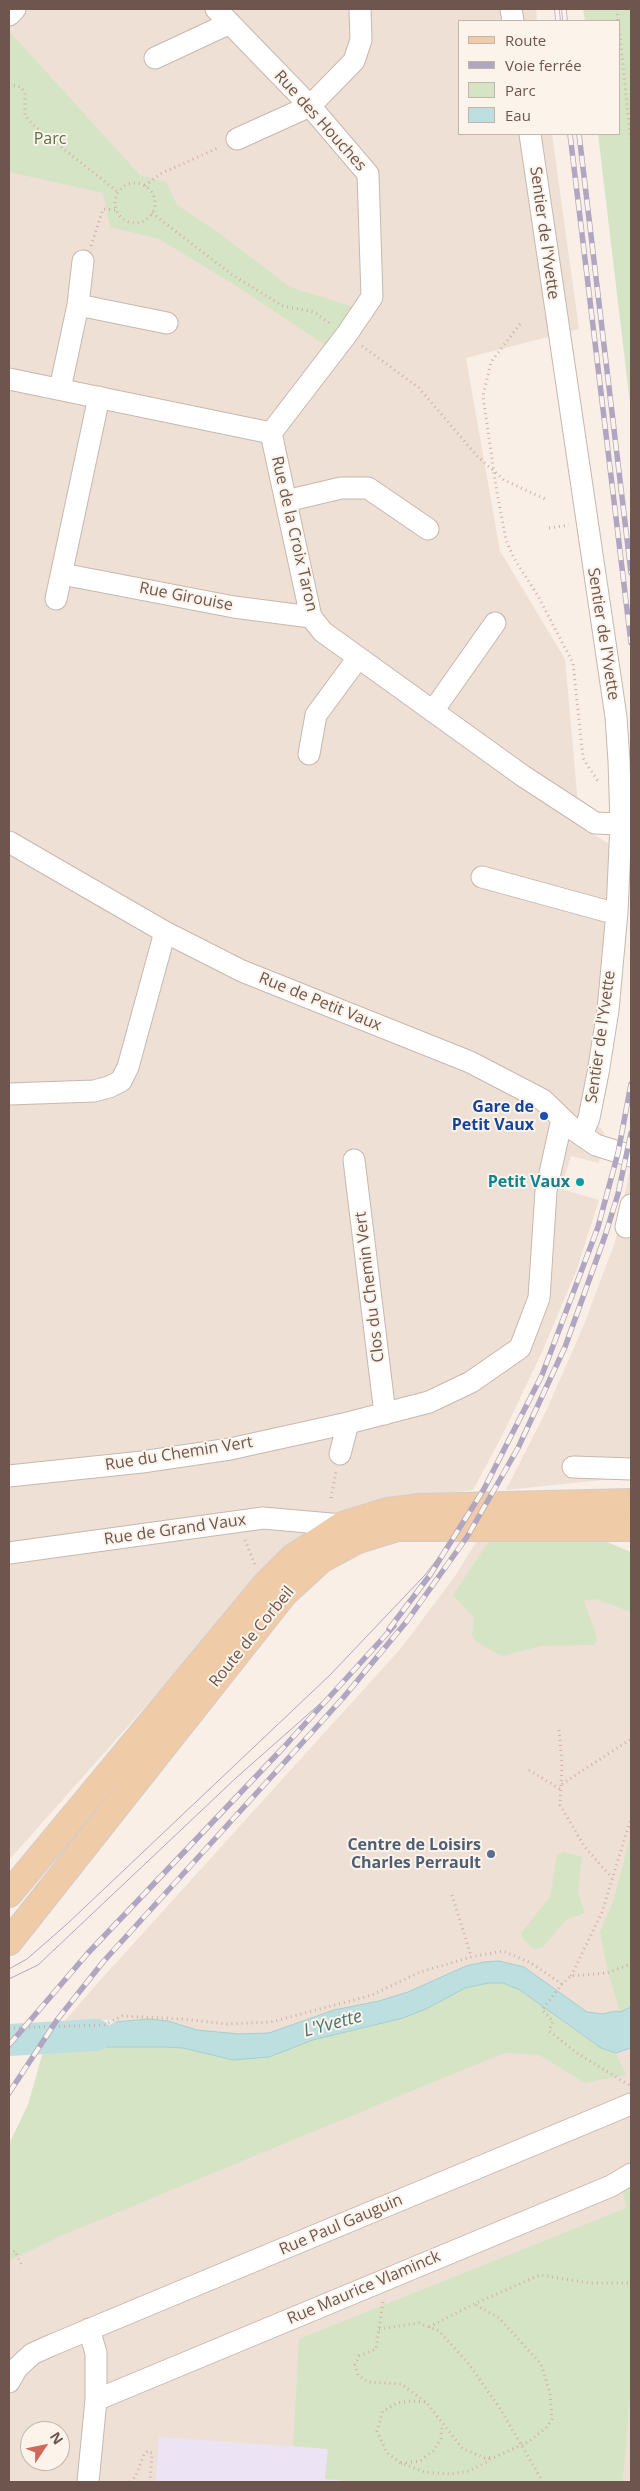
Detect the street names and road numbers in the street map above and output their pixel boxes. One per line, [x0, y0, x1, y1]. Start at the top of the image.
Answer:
street label: Rue des Houches [270, 67, 370, 175]
street label: Sentier de l'Yvette [525, 165, 563, 301]
street label: Rue de la Croix Taron [267, 454, 321, 614]
street label: Sentier de l'Yvette [583, 566, 623, 702]
street label: Rue Girouise [137, 579, 235, 615]
street label: Rue de Petit Vaux [256, 969, 384, 1035]
street label: Sentier de l'Yvette [582, 969, 620, 1105]
street label: Clos du Chemin Vert [351, 1211, 389, 1363]
street label: Rue du Chemin Vert [104, 1433, 254, 1475]
street label: Rue de Grand Vaux [103, 1511, 247, 1549]
street label: Route de Corbeil [205, 1583, 299, 1691]
street label: Rue Paul Gauguin [276, 2190, 406, 2260]
street label: Rue Maurice Vlaminck [285, 2247, 443, 2329]

